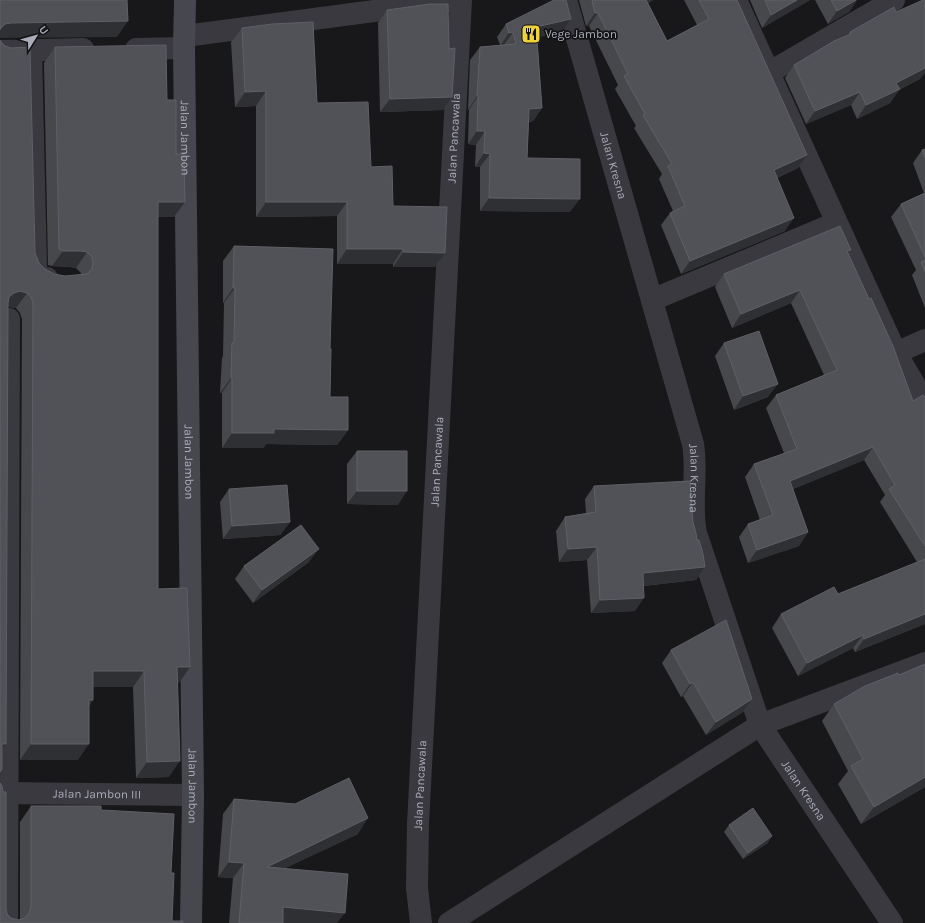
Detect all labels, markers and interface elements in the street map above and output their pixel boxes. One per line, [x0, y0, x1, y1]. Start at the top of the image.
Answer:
north arrow [16, 16, 56, 56]
text: U [36, 23, 51, 37]
restaurant icon: Vege Jambon [520, 23, 542, 45]
place label: Vege Jambon [545, 27, 617, 41]
street label: Jalan Pancawala [444, 93, 463, 184]
street label: Jalan Jambon [178, 100, 193, 176]
street label: Jalan Kresna [597, 130, 630, 201]
street label: Jalan Pancawala [428, 416, 446, 507]
street label: Jalan Jambon [182, 424, 196, 500]
street label: Jalan Kresna [686, 442, 702, 513]
street label: Jalan Pancawala [411, 740, 429, 830]
street label: Jalan Jambon [185, 748, 200, 824]
street label: Jalan Kresna [778, 758, 829, 823]
street label: Jalan Jambon III [53, 787, 141, 801]

